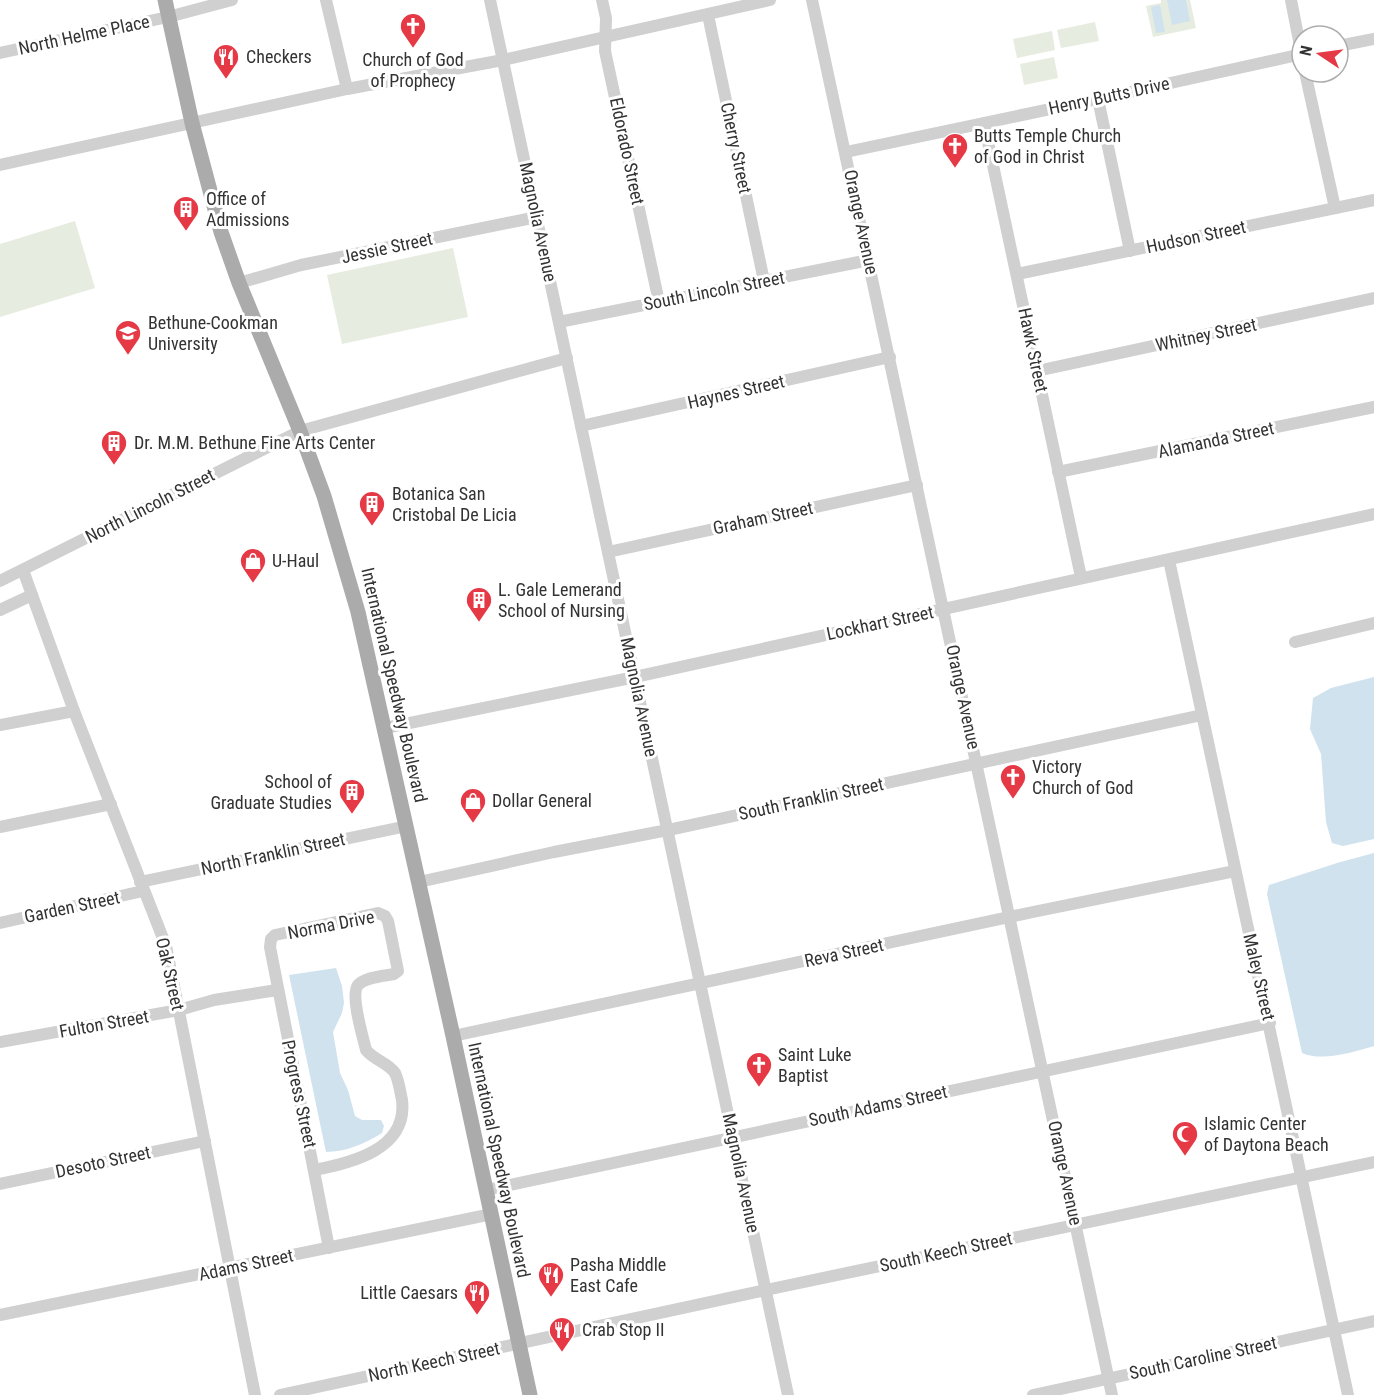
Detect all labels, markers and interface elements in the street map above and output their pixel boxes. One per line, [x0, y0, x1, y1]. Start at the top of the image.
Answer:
street label: North Helme Place [16, 10, 151, 59]
church icon: Church of God of Prophecy [398, 11, 428, 49]
north arrow [1290, 24, 1350, 84]
restaurant icon: Checkers [211, 42, 241, 80]
text: N [1296, 44, 1316, 58]
place label: Checkers [246, 46, 312, 67]
place label: Church of God of Prophecy [362, 49, 464, 91]
street label: Henry Butts Drive [1047, 72, 1171, 119]
street label: Eldorado Street [606, 95, 649, 206]
street label: Cherry Street [717, 101, 756, 195]
place label: Butts Temple Church of God in Christ [974, 125, 1121, 167]
church icon: Butts Temple Church of God in Christ [940, 131, 970, 169]
street label: Magnolia Avenue [516, 160, 561, 284]
street label: Orange Avenue [840, 168, 883, 276]
place label: Office of Admissions [206, 188, 290, 230]
building icon: Office of Admissions [171, 194, 201, 232]
street label: Hudson Street [1144, 216, 1248, 257]
street label: Jessie Street [340, 228, 434, 267]
street label: South Lincoln Street [642, 267, 786, 314]
street label: Hawk Street [1014, 306, 1053, 394]
place label: Bethune-Cookman University [148, 312, 278, 354]
street label: Whitney Street [1153, 314, 1258, 355]
school or university icon: Bethune-Cookman University [113, 318, 143, 356]
street label: Haynes Street [685, 370, 786, 413]
street label: Alamanda Street [1156, 417, 1276, 462]
building icon: Dr. M.M. Bethune Fine Arts Center [99, 428, 129, 466]
place label: Dr. M.M. Bethune Fine Arts Center [134, 432, 376, 453]
street label: North Lincoln Street [82, 464, 218, 547]
place label: Botanica San Cristobal De Licia [392, 483, 517, 525]
building icon: Botanica San Cristobal De Licia [357, 489, 387, 527]
street label: Graham Street [711, 497, 815, 538]
shop icon: U-Haul [238, 546, 268, 584]
place label: U-Haul [272, 550, 319, 571]
street label: International Speedway Boulevard [357, 566, 432, 804]
place label: L. Gale Lemerand School of Nursing [498, 579, 625, 621]
building icon: L. Gale Lemerand School of Nursing [464, 585, 494, 623]
street label: Lockhart Street [824, 601, 935, 644]
street label: Magnolia Avenue [617, 635, 662, 759]
street label: Orange Avenue [942, 643, 985, 751]
place label: Victory Church of God [1032, 756, 1134, 798]
church icon: Victory Church of God [998, 762, 1028, 800]
place label: School of Graduate Studies [210, 771, 332, 813]
street label: South Franklin Street [737, 773, 885, 824]
building icon: School of Graduate Studies [337, 777, 367, 815]
shop icon: Dollar General [458, 786, 488, 824]
place label: Dollar General [492, 790, 592, 811]
street label: North Franklin Street [199, 828, 347, 879]
street label: Garden Street [22, 886, 122, 927]
street label: Norma Drive [286, 906, 376, 943]
street label: Maley Street [1239, 931, 1280, 1022]
street label: Reva Street [802, 934, 885, 971]
street label: Oak Street [152, 936, 189, 1012]
street label: Fulton Street [58, 1005, 150, 1042]
street label: Progress Street [278, 1038, 321, 1150]
street label: International Speedway Boulevard [464, 1040, 535, 1280]
place label: Saint Luke Baptist [778, 1044, 852, 1086]
church icon: Saint Luke Baptist [744, 1050, 774, 1088]
street label: South Adams Street [807, 1081, 949, 1130]
street label: Magnolia Avenue [719, 1111, 764, 1235]
place label: Islamic Center of Daytona Beach [1204, 1113, 1329, 1155]
street label: Orange Avenue [1044, 1119, 1087, 1227]
mosque icon: Islamic Center of Daytona Beach [1170, 1119, 1200, 1157]
street label: Desoto Street [54, 1141, 152, 1182]
street label: South Keech Street [878, 1227, 1014, 1276]
street label: Adams Street [197, 1244, 295, 1285]
place label: Pasha Middle East Cafe [570, 1254, 666, 1296]
restaurant icon: Pasha Middle East Cafe [536, 1260, 566, 1298]
restaurant icon: Little Caesars [462, 1278, 492, 1316]
place label: Little Caesars [360, 1282, 458, 1303]
restaurant icon: Crab Stop II [547, 1315, 577, 1353]
place label: Crab Stop II [582, 1319, 665, 1340]
street label: South Caroline Street [1127, 1332, 1279, 1383]
street label: North Keech Street [366, 1337, 502, 1386]

